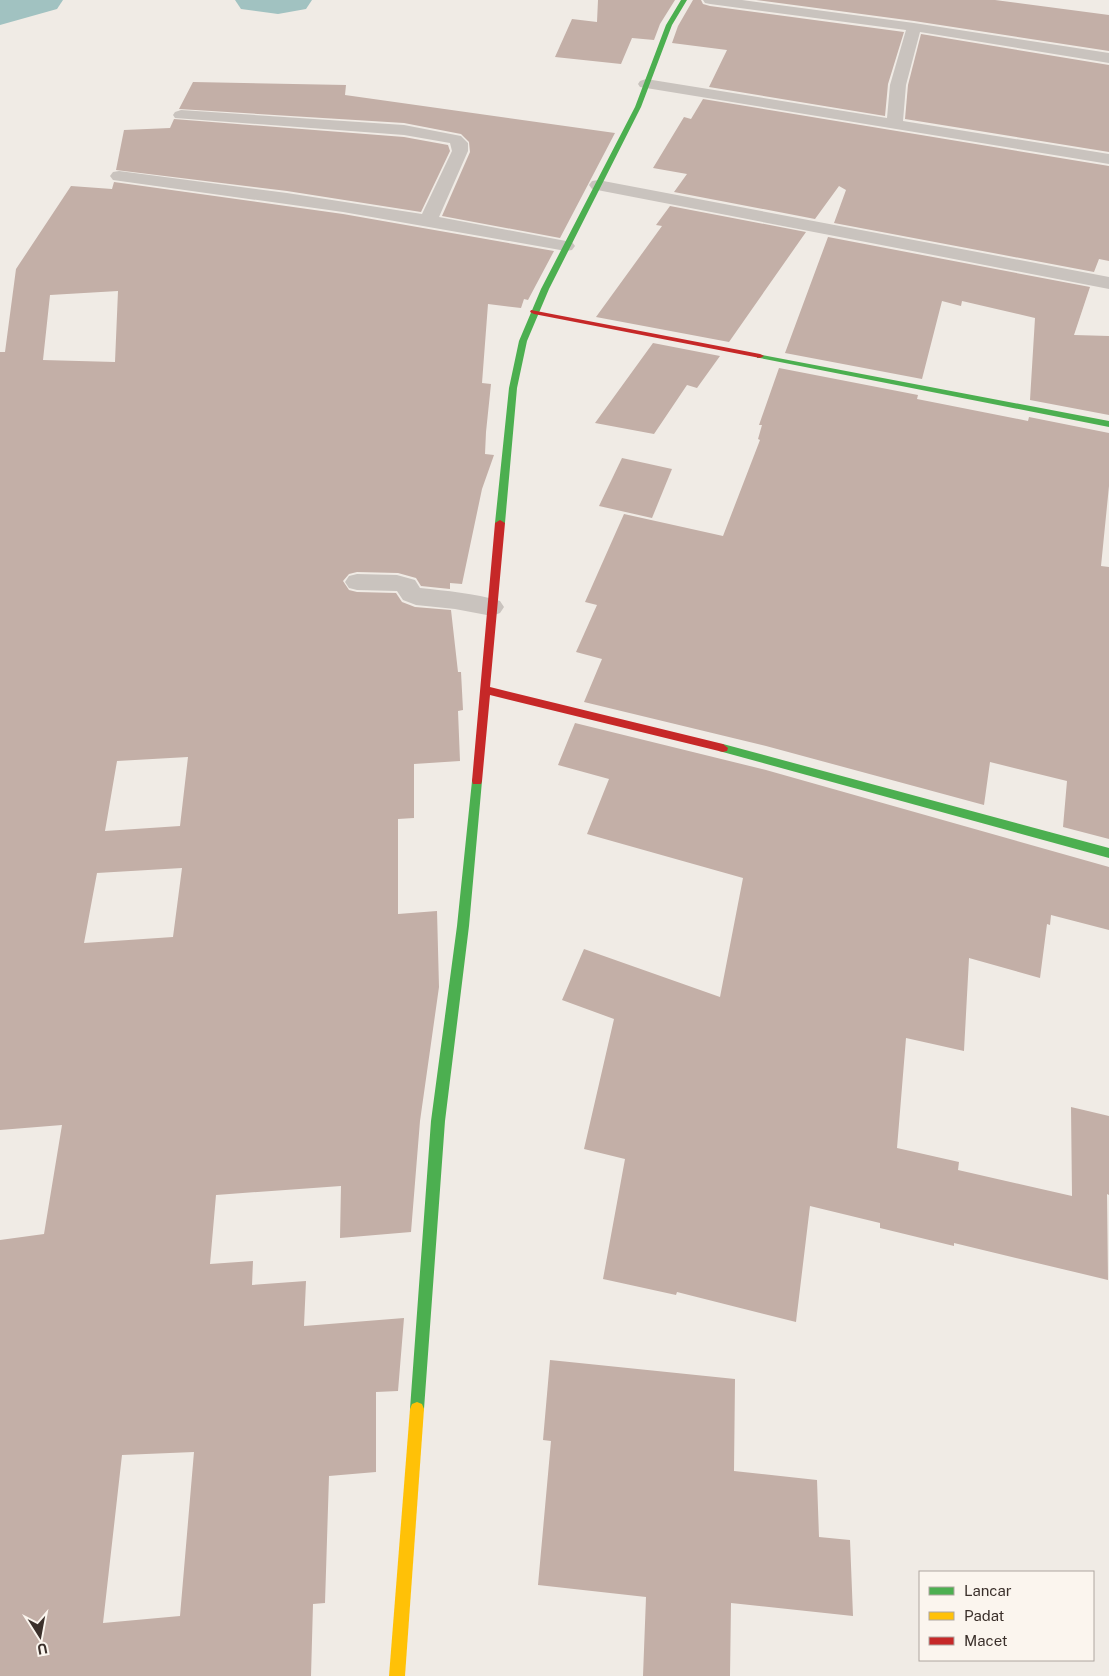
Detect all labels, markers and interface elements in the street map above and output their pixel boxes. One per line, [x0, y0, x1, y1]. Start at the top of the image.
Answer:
legend [919, 1571, 1094, 1661]
text: Lancar [964, 1582, 1012, 1599]
text: Padat [964, 1607, 1005, 1624]
north arrow [15, 1611, 65, 1661]
text: Macet [964, 1632, 1008, 1649]
text: U [36, 1640, 49, 1658]

